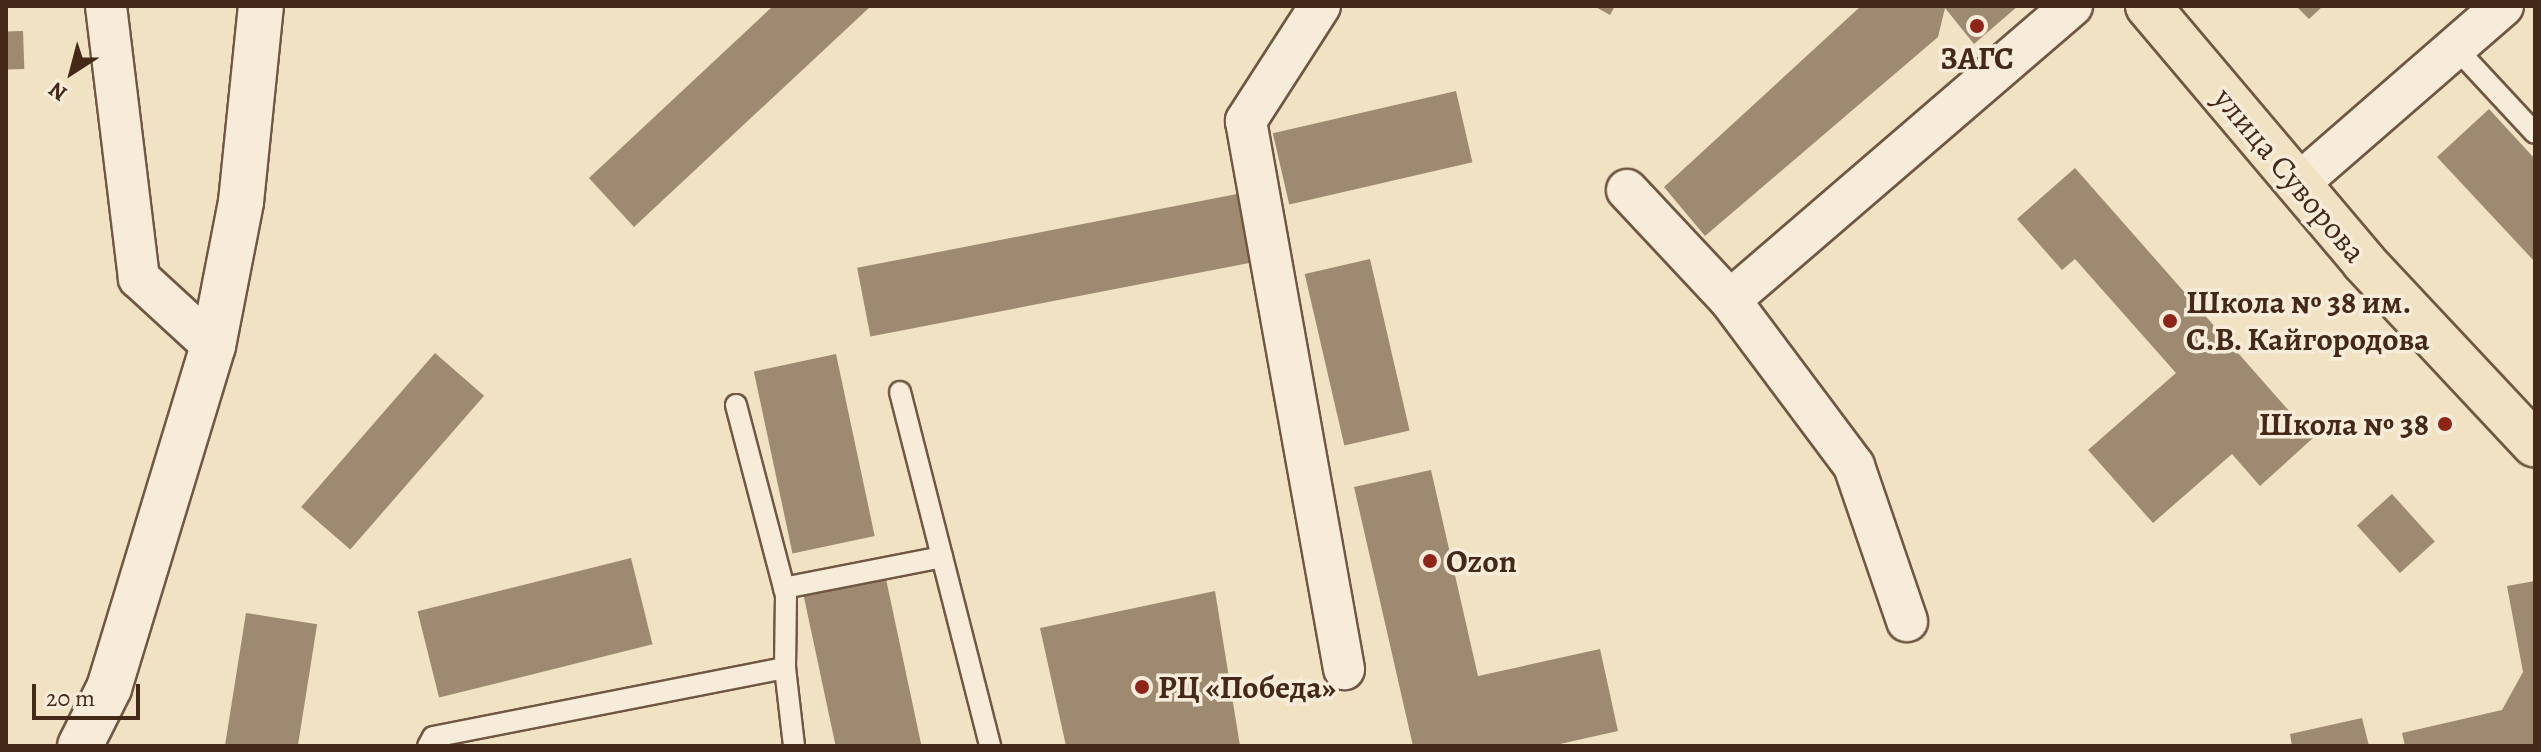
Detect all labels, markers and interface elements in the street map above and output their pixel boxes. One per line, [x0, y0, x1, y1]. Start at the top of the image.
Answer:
marker: ЗАГС [1968, 17, 1986, 35]
north arrow [32, 32, 112, 112]
place label: ЗАГС [1940, 39, 2014, 77]
text: N [43, 75, 73, 108]
street label: улица Суворова [2206, 80, 2374, 270]
place label: Школа № 38 им. С.В. Кайгородова [2186, 284, 2430, 359]
marker: Школа № 38 им. С.В. Кайгородова [2161, 312, 2179, 330]
place label: Школа № 38 [2259, 405, 2429, 443]
marker: Школа № 38 [2436, 415, 2454, 433]
place label: Ozon [1446, 542, 1517, 580]
marker: Ozon [1421, 552, 1439, 570]
scale bar [36, 668, 144, 718]
place label: РЦ «Победа» [1158, 668, 1336, 706]
marker: РЦ «Победа» [1133, 678, 1151, 696]
text: 20 m [46, 682, 95, 714]

